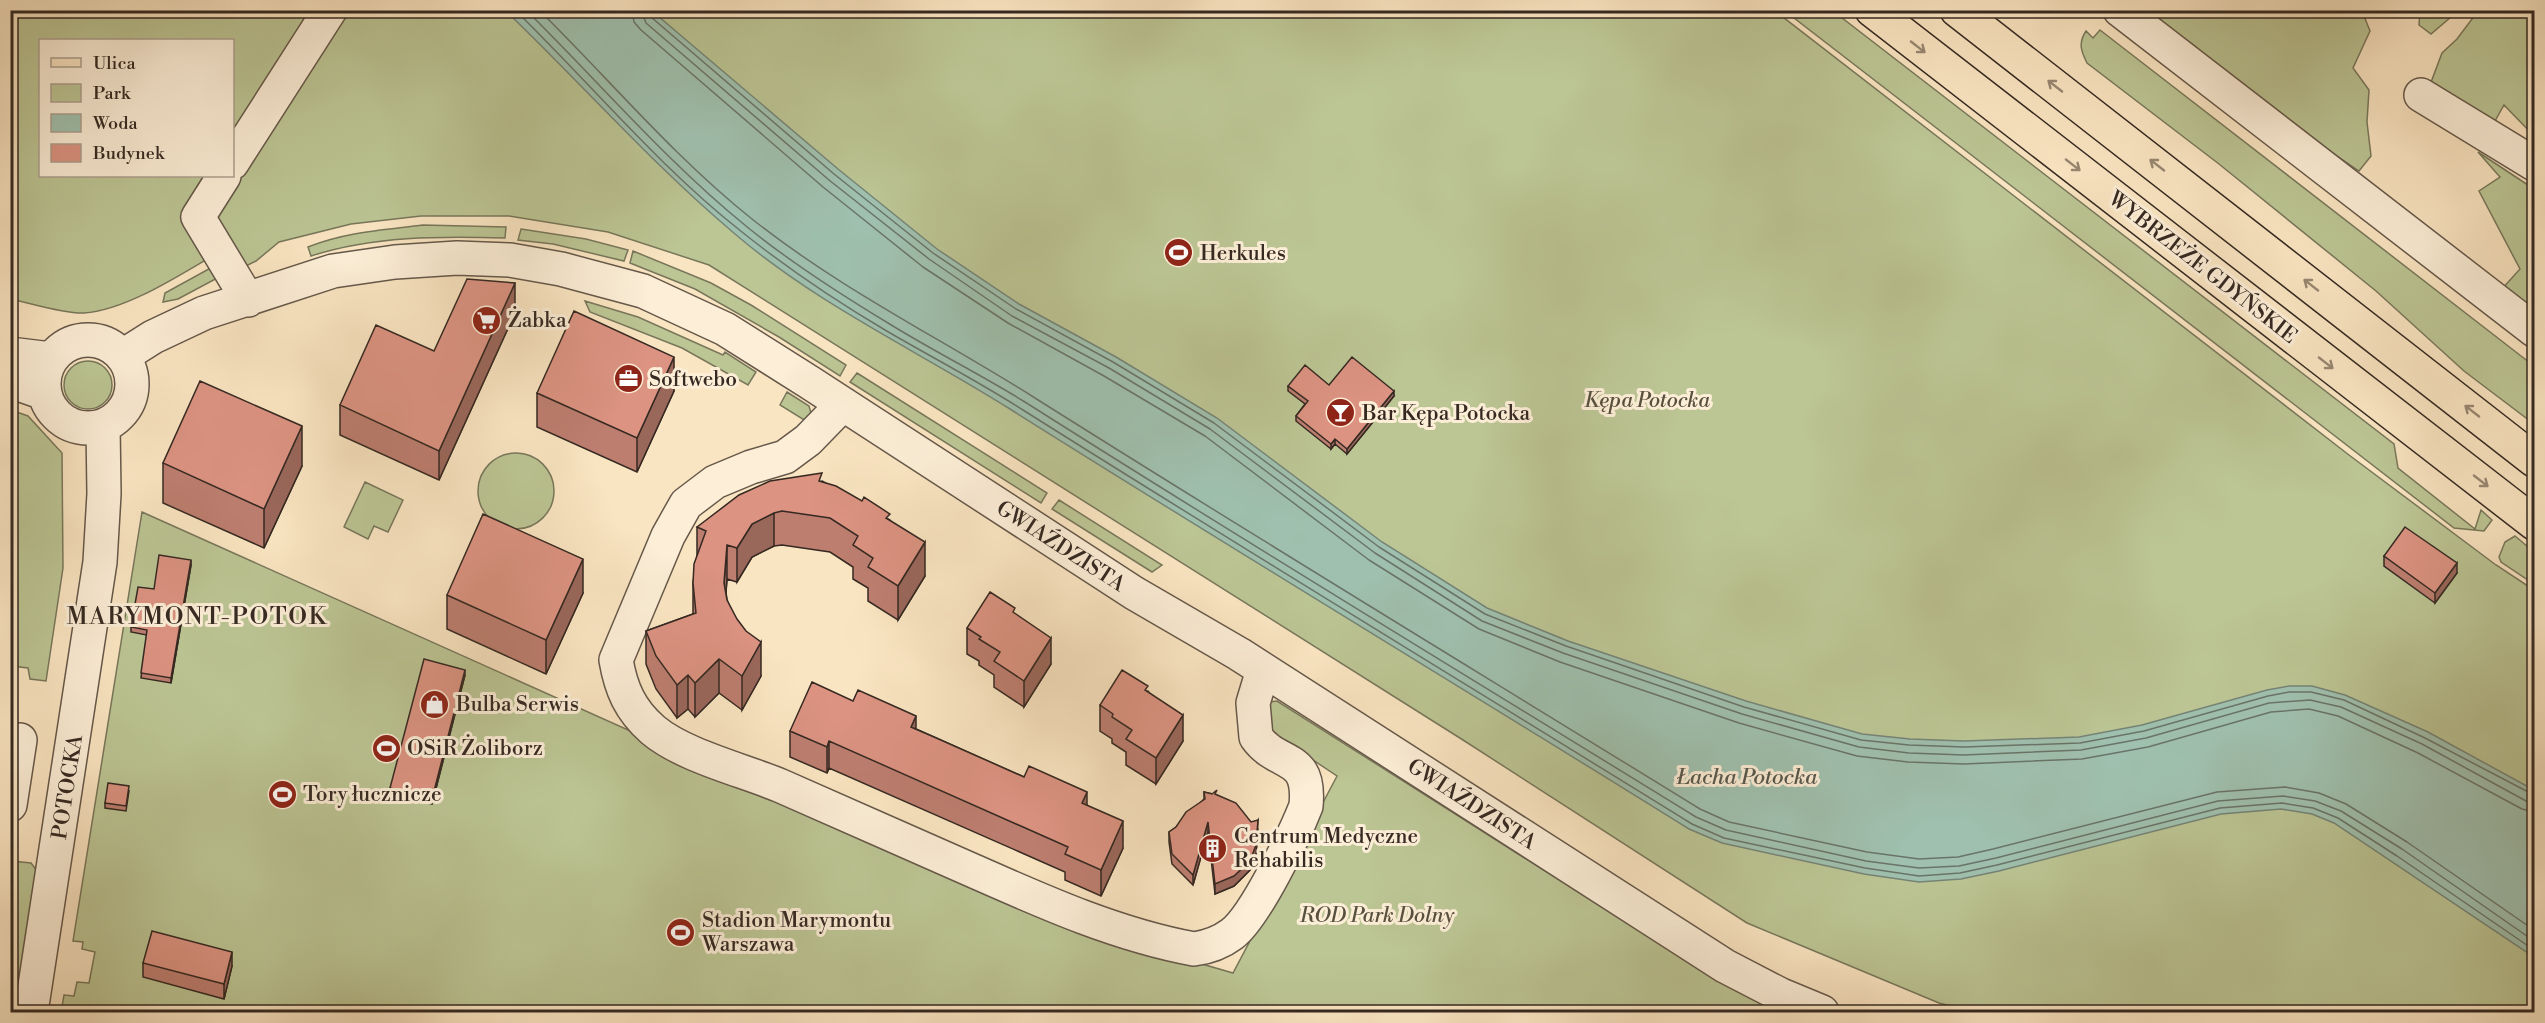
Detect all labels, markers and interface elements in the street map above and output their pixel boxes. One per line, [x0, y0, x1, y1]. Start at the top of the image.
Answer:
legend [39, 39, 234, 177]
one-way arrow [1910, 40, 1926, 53]
text: Ulica [93, 52, 137, 75]
one-way arrow [2047, 80, 2063, 93]
text: Park [93, 82, 132, 105]
text: Woda [92, 112, 138, 135]
text: Budynek [92, 142, 166, 165]
one-way arrow [2065, 159, 2081, 172]
one-way arrow [2149, 159, 2165, 172]
street label: WYBRZEŻE GDYŃSKIE [2102, 183, 2304, 350]
sports icon: Herkules [1163, 237, 1195, 269]
place label: Herkules [1200, 241, 1286, 267]
one-way arrow [2303, 279, 2319, 292]
supermarket icon: Żabka [471, 304, 503, 336]
place label: Żabka [508, 306, 567, 334]
one-way arrow [2318, 356, 2334, 369]
office icon: Softwebo [612, 363, 644, 395]
place label: Softwebo [649, 367, 737, 393]
park label: Kępa Potocka [1584, 388, 1710, 414]
bar icon: Bar Kępa Potocka [1325, 397, 1357, 429]
place label: Bar Kępa Potocka [1361, 401, 1530, 427]
one-way arrow [2464, 405, 2480, 418]
one-way arrow [2472, 475, 2488, 488]
street label: GWIAŹDZISTA [991, 494, 1131, 598]
district label: MARYMONT-POTOK [67, 602, 327, 632]
shop icon: Bulba Serwis [419, 688, 451, 720]
place label: Bulba Serwis [455, 692, 579, 718]
street label: POTOCKA [47, 732, 89, 841]
sports icon: OSiR Żoliborz [370, 732, 402, 764]
place label: OSiR Żoliborz [407, 734, 543, 762]
street label: GWIAŹDZISTA [1402, 752, 1542, 856]
water label: Łacha Potocka [1676, 764, 1818, 791]
sports icon: Tory łucznicze [266, 778, 298, 810]
place label: Tory łucznicze [303, 782, 442, 808]
place label: Centrum Medyczne Rehabilis [1234, 824, 1418, 874]
building icon: Centrum Medyczne Rehabilis [1197, 832, 1229, 864]
park label: ROD Park Dolny [1299, 903, 1455, 929]
place label: Stadion Marymontu Warszawa [701, 908, 891, 958]
sports icon: Stadion Marymontu Warszawa [665, 916, 697, 948]

